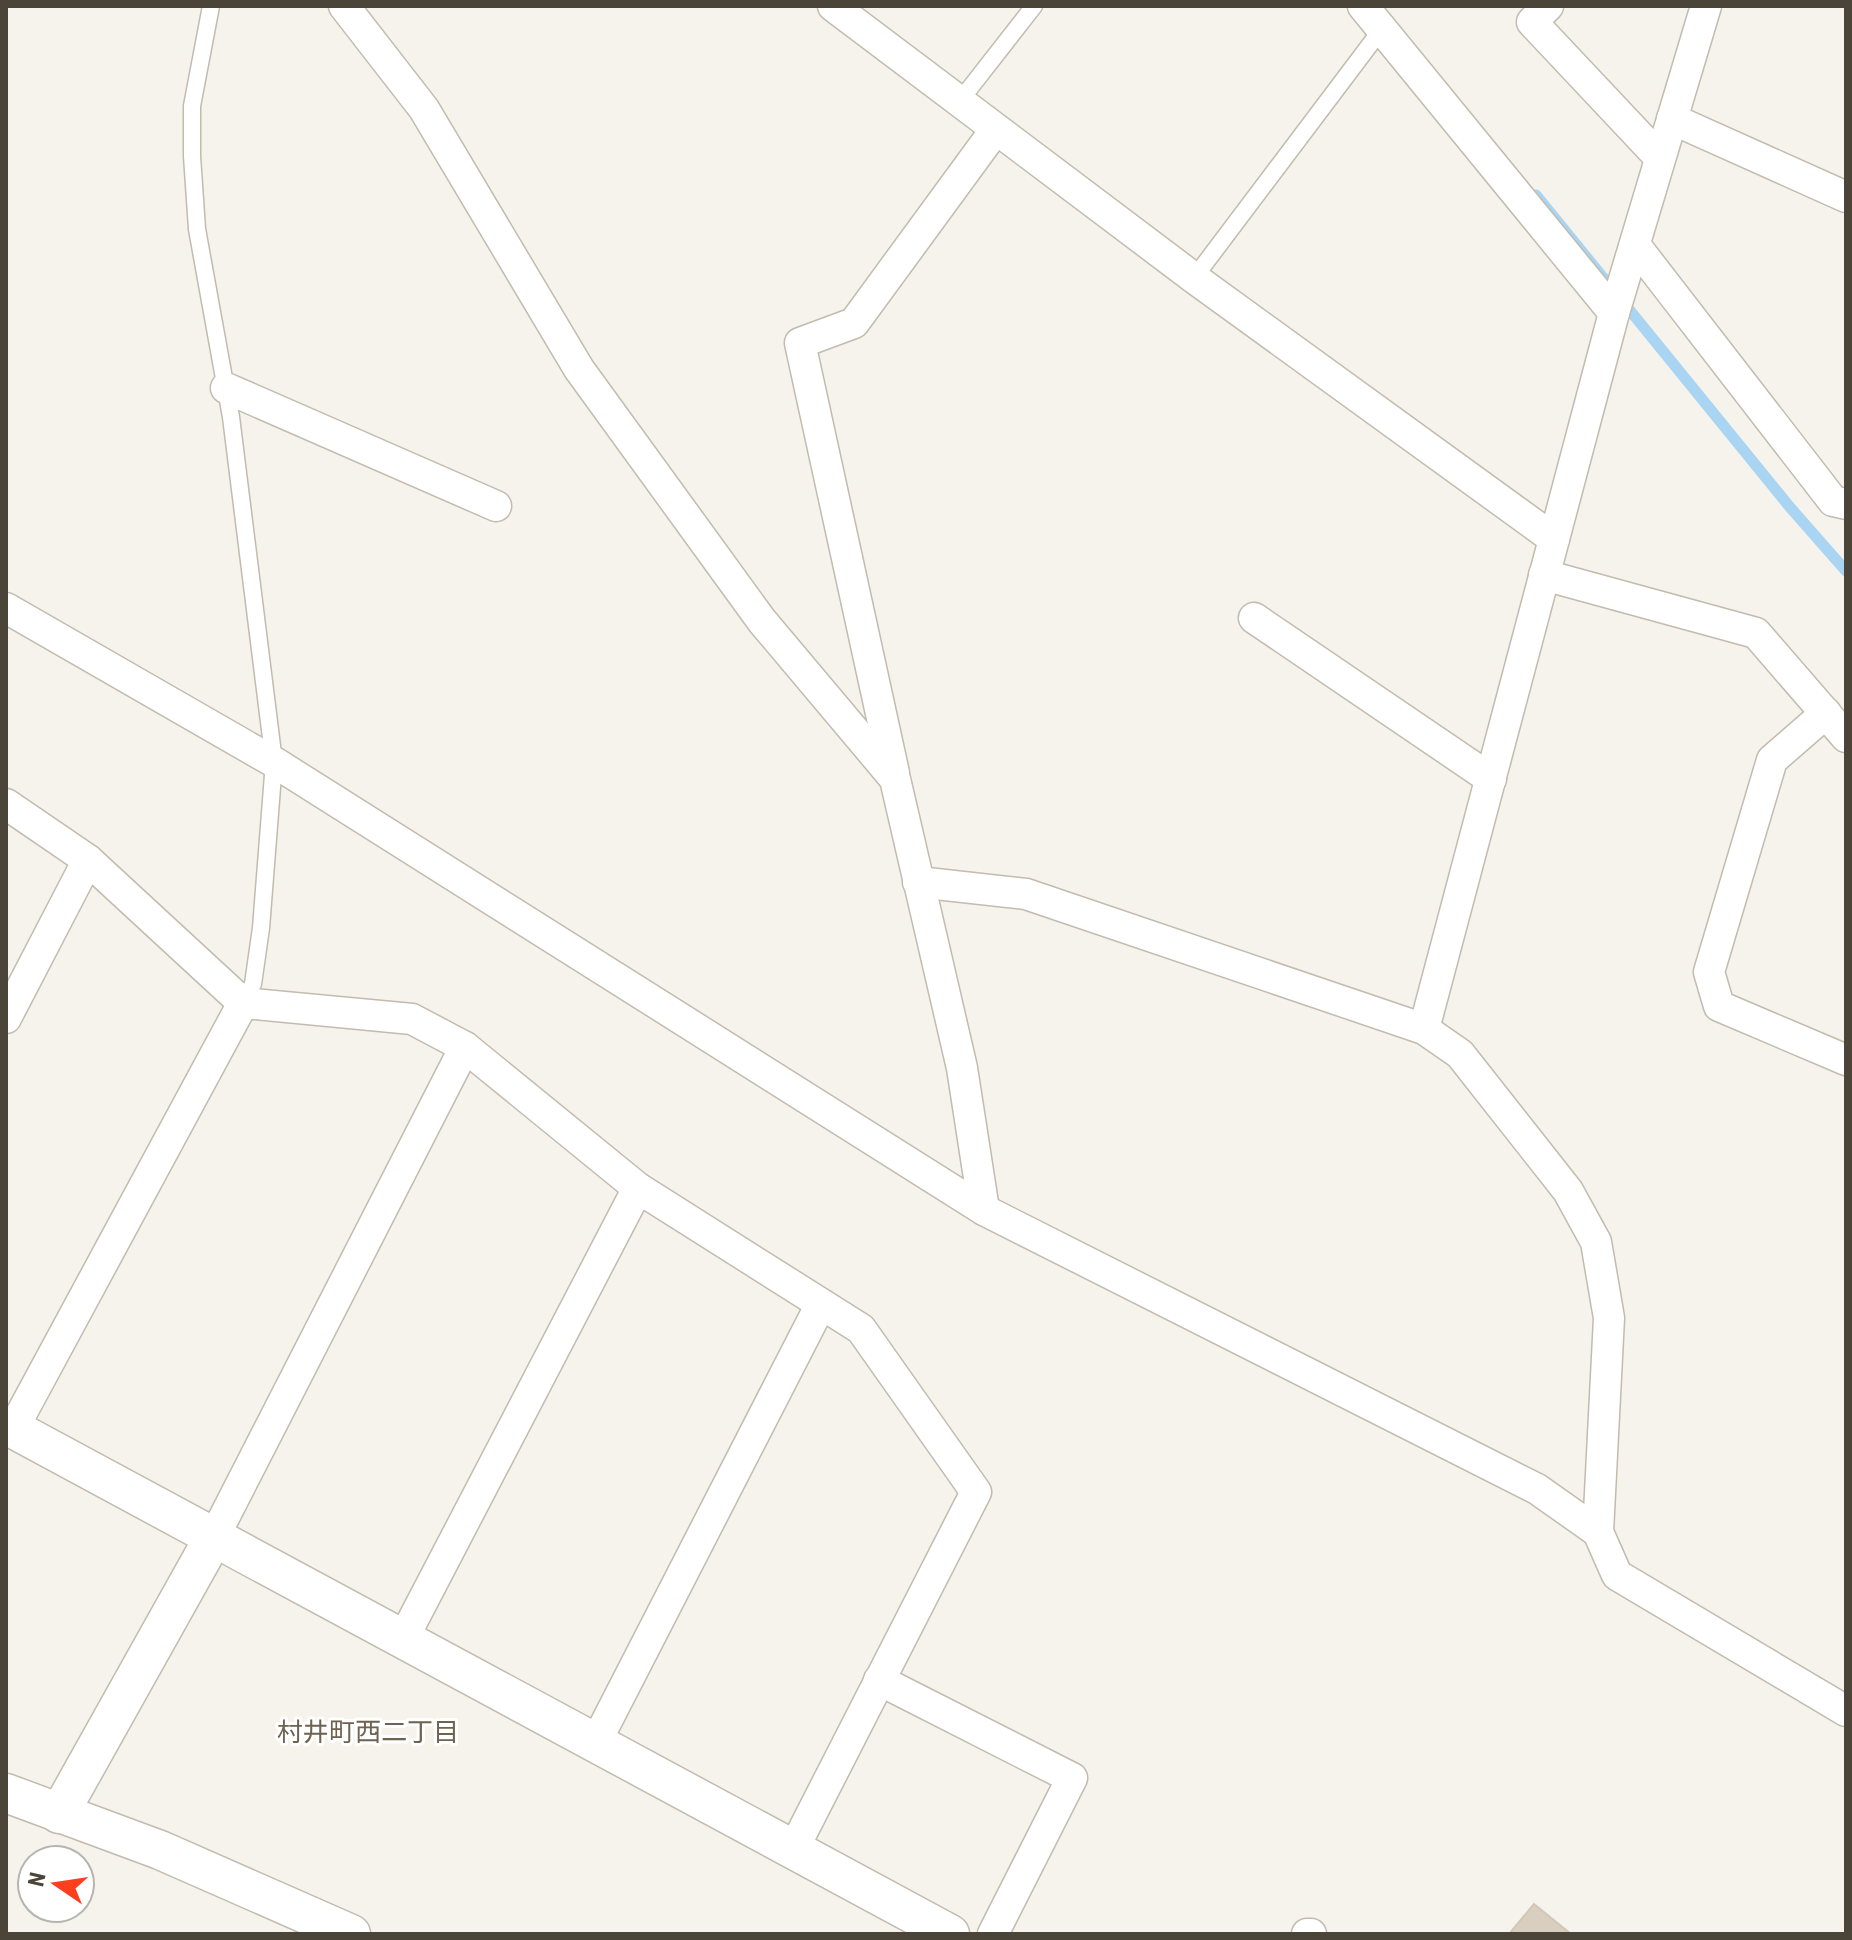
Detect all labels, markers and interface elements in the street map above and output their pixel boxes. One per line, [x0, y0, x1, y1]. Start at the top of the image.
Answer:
district label: 村井町西二丁目 [277, 1717, 459, 1747]
north arrow [16, 1844, 96, 1924]
text: N [23, 1870, 51, 1889]

